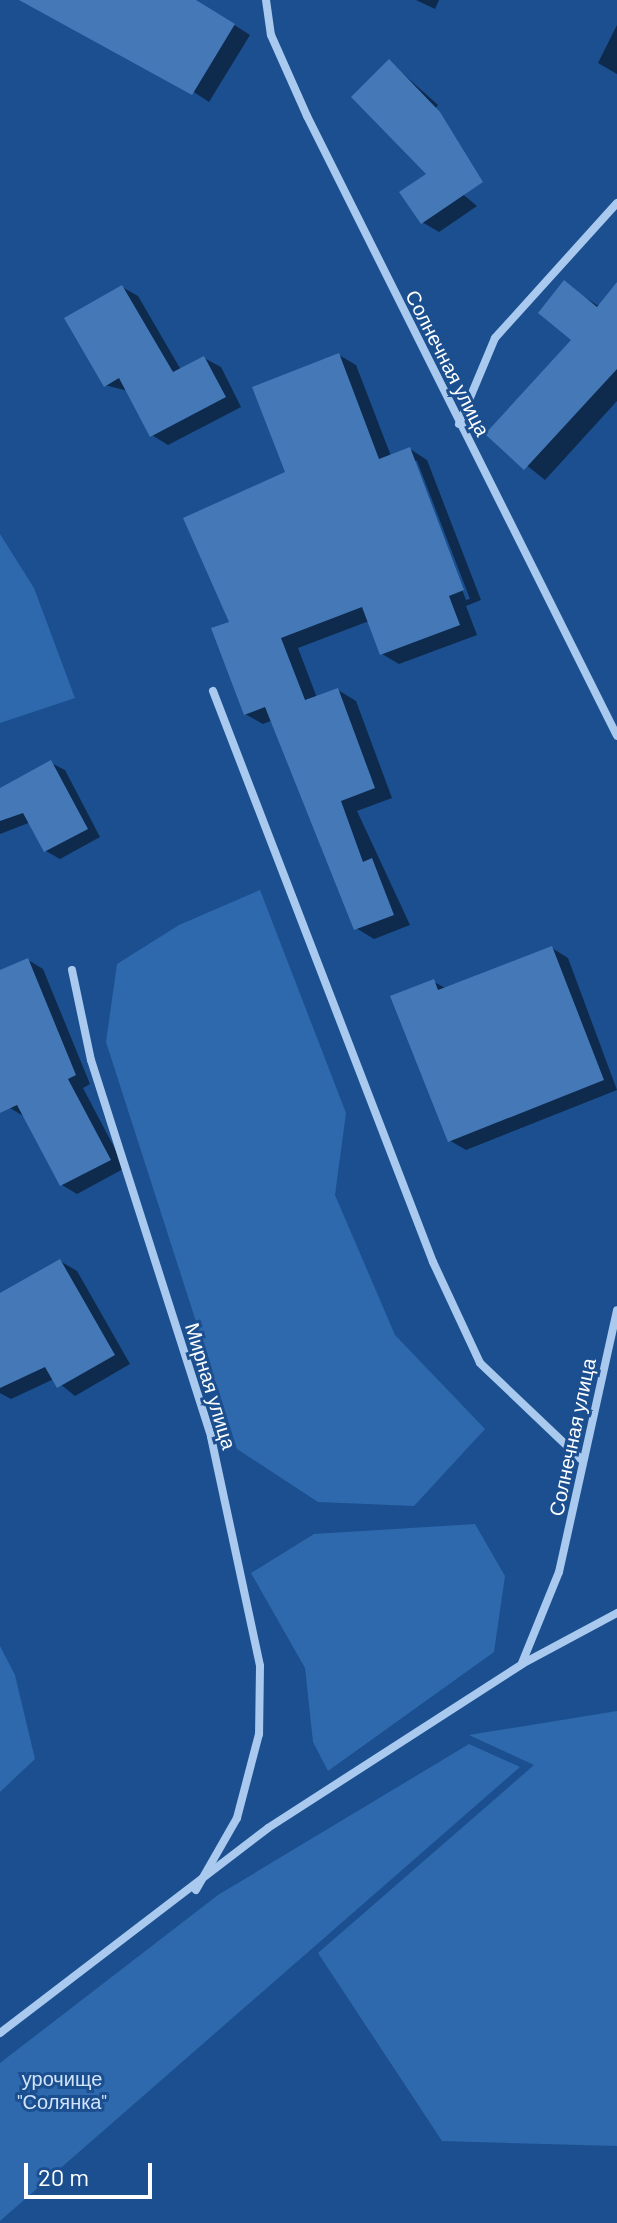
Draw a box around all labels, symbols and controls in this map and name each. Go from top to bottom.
street label: Солнечная улица [401,286,495,440]
street label: Мирная улица [180,1320,242,1452]
street label: Солнечная улица [544,1356,600,1518]
park label: урочище "Солянка" [17,2066,107,2113]
scale bar [28,2147,156,2197]
text: 20 m [38,2162,89,2191]

